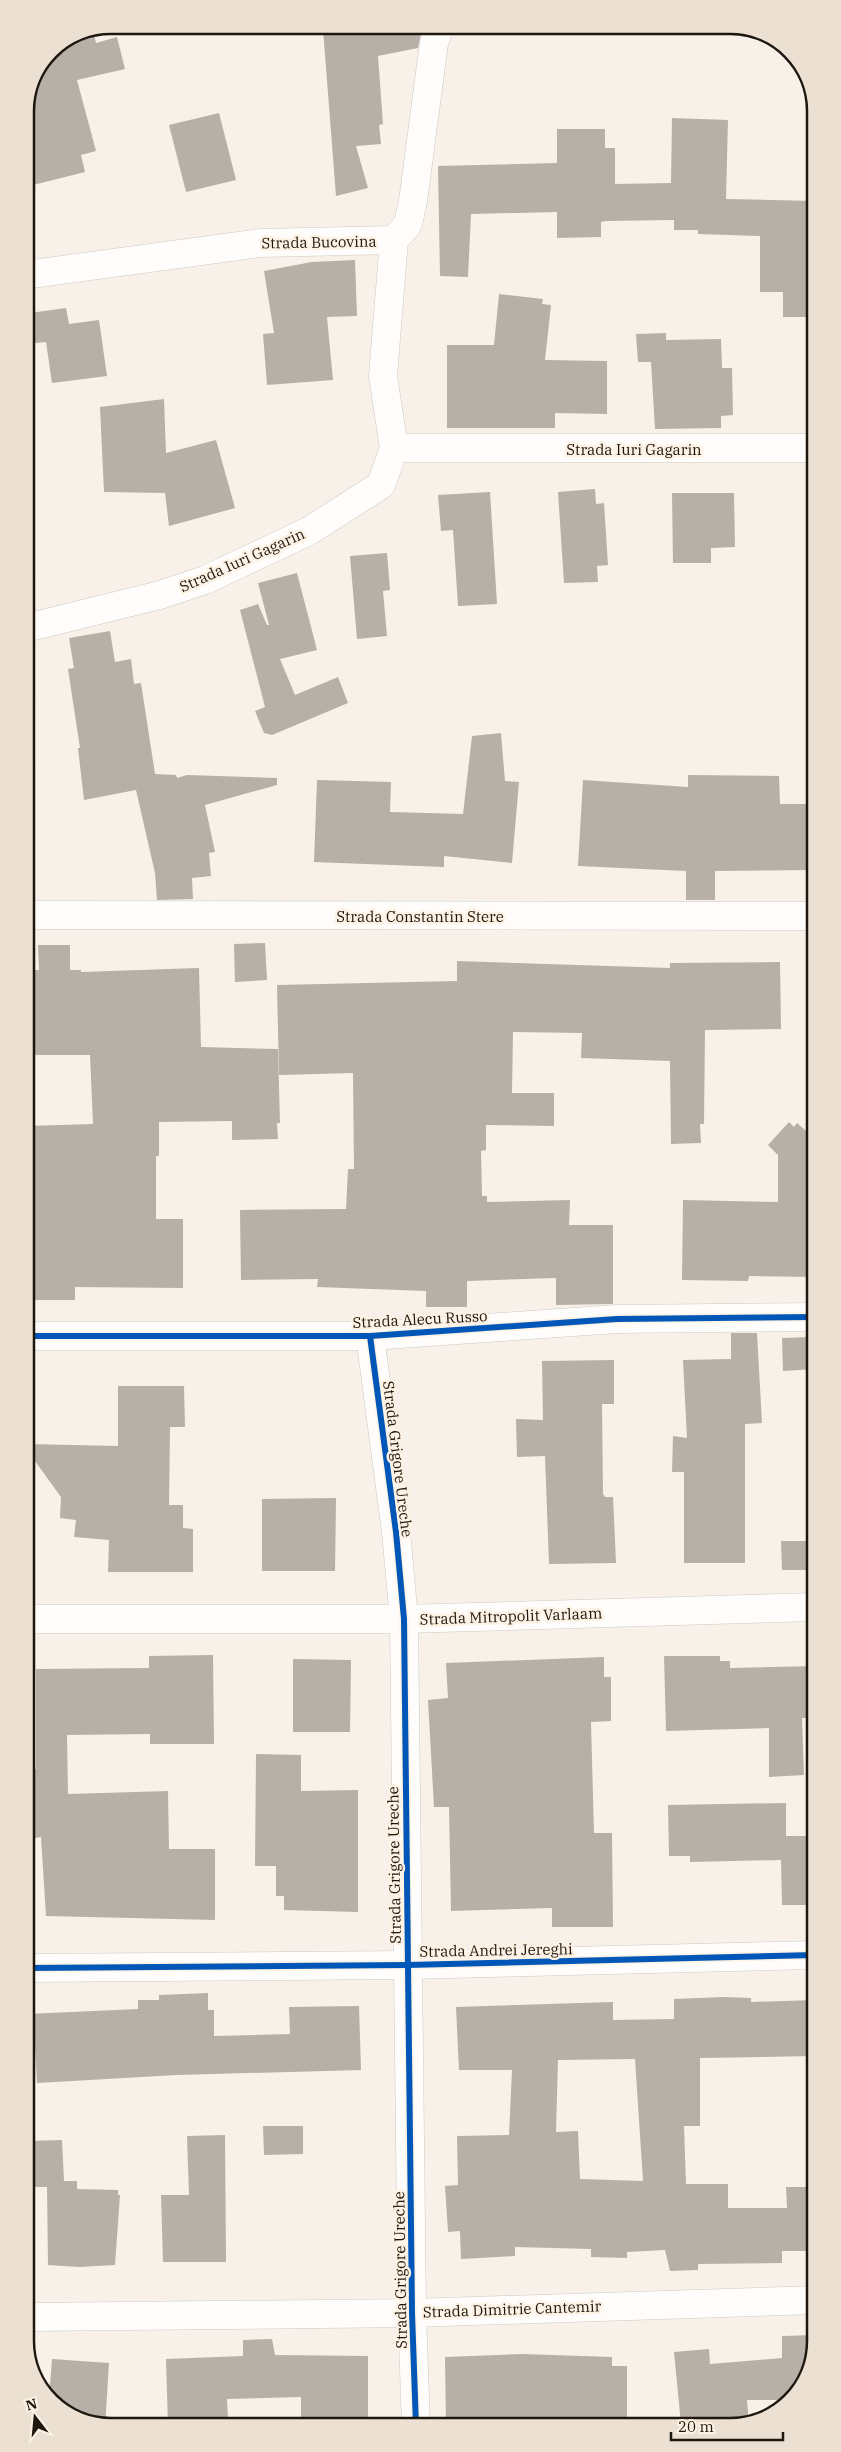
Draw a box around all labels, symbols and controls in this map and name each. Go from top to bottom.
street label: Strada Bucovina [261,231,377,253]
street label: Strada Iuri Gagarin [566,440,702,459]
street label: Strada Iuri Gagarin [176,524,308,596]
street label: Strada Constantin Stere [336,907,504,926]
street label: Strada Alecu Russo [352,1306,488,1332]
street label: Strada Grigore Ureche [379,1380,417,1538]
street label: Strada Mitropolit Varlaam [419,1603,603,1629]
street label: Strada Grigore Ureche [383,1786,405,1944]
street label: Strada Andrei Jereghi [419,1939,573,1961]
street label: Strada Grigore Ureche [389,2191,411,2349]
street label: Strada Dimitrie Cantemir [422,2296,602,2322]
north arrow [10,2392,60,2442]
text: N [24,2394,39,2415]
scale bar [671,2410,784,2442]
text: 20 m [678,2417,714,2436]

